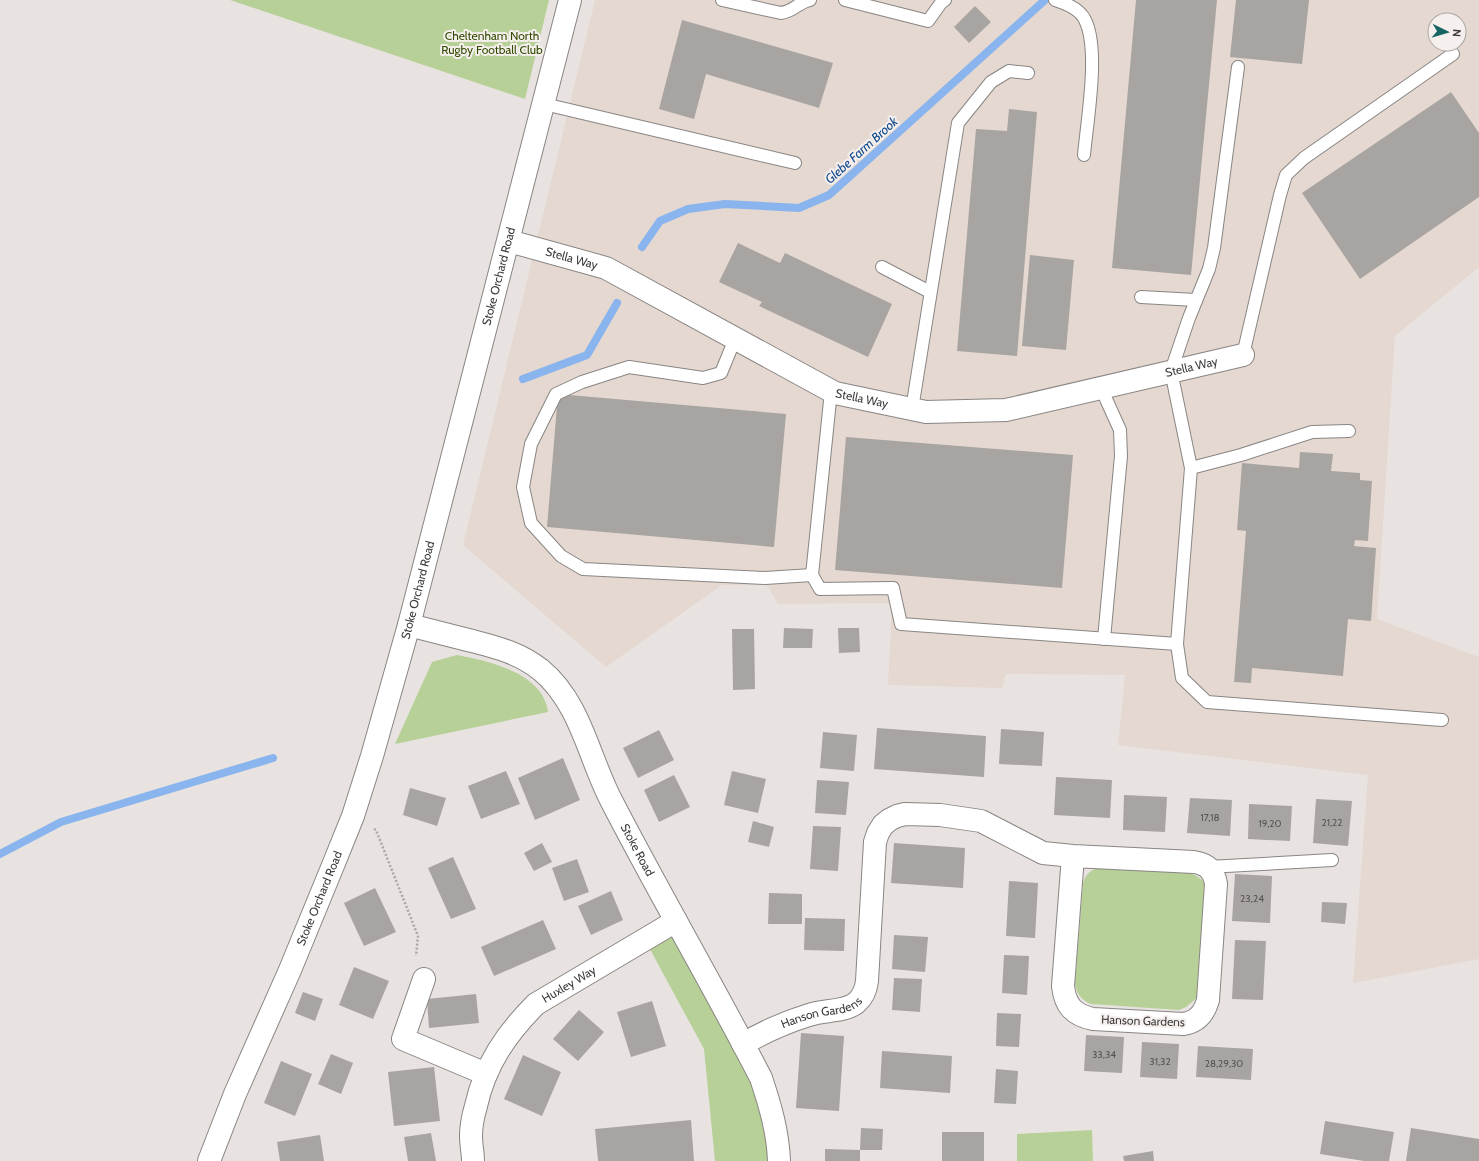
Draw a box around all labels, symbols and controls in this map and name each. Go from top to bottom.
north arrow [1427,12,1467,52]
park label: Cheltenham North Rugby Football Club [441,28,543,57]
text: N [1450,28,1464,37]
water label: Glebe Farm Brook [821,113,901,187]
street label: Stoke Orchard Road [478,225,518,327]
street label: Stella Way [544,244,600,272]
street label: Stella Way [1164,353,1219,380]
street label: Stella Way [834,385,890,411]
street label: Stoke Orchard Road [397,539,437,641]
house number: 17,18 [1200,811,1220,824]
house number: 21,22 [1321,816,1343,829]
house number: 19,20 [1258,817,1282,830]
street label: Stoke Road [618,821,658,879]
street label: Stoke Orchard Road [293,849,345,948]
house number: 23,24 [1240,892,1264,905]
street label: Huxley Way [539,962,599,1006]
street label: Hanson Gardens [779,993,865,1031]
street label: Hanson Gardens [1101,1012,1185,1029]
house number: 33,34 [1092,1048,1116,1061]
house number: 31,32 [1149,1055,1171,1068]
house number: 28,29,30 [1205,1057,1243,1070]

